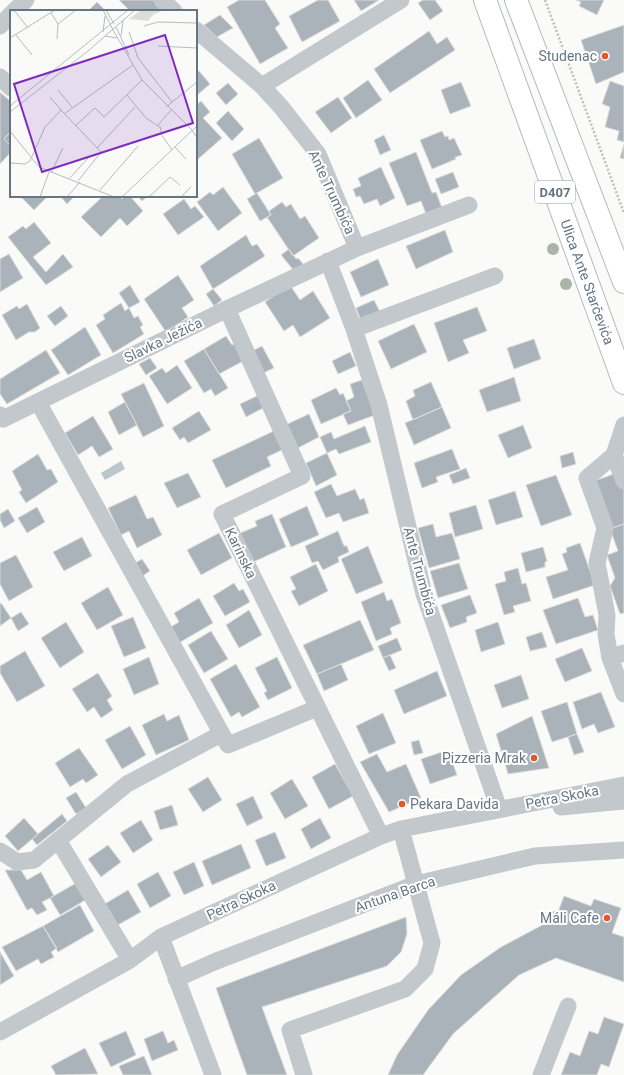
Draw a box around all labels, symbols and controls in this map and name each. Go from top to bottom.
inset map [10,10,197,197]
place label: Studenac [538,48,597,64]
marker: Studenac [600,51,610,61]
street label: Ante Trumbića [306,147,358,237]
road number: D407 [535,181,575,203]
street label: Ulica Ante Starčevića [557,217,617,347]
street label: Slavka Ježića [121,314,205,366]
street label: Karinska [222,525,260,581]
street label: Ante Trumbića [401,525,439,617]
place label: Pizzeria Mrak [442,750,527,766]
marker: Pizzeria Mrak [529,753,539,763]
street label: Petra Skoka [524,782,600,812]
place label: Pekara Davida [410,796,499,812]
marker: Pekara Davida [397,799,407,809]
street label: Antuna Barca [353,873,437,915]
street label: Petra Skoka [204,877,278,923]
place label: Máli Cafe [540,910,599,926]
marker: Máli Cafe [602,913,612,923]

